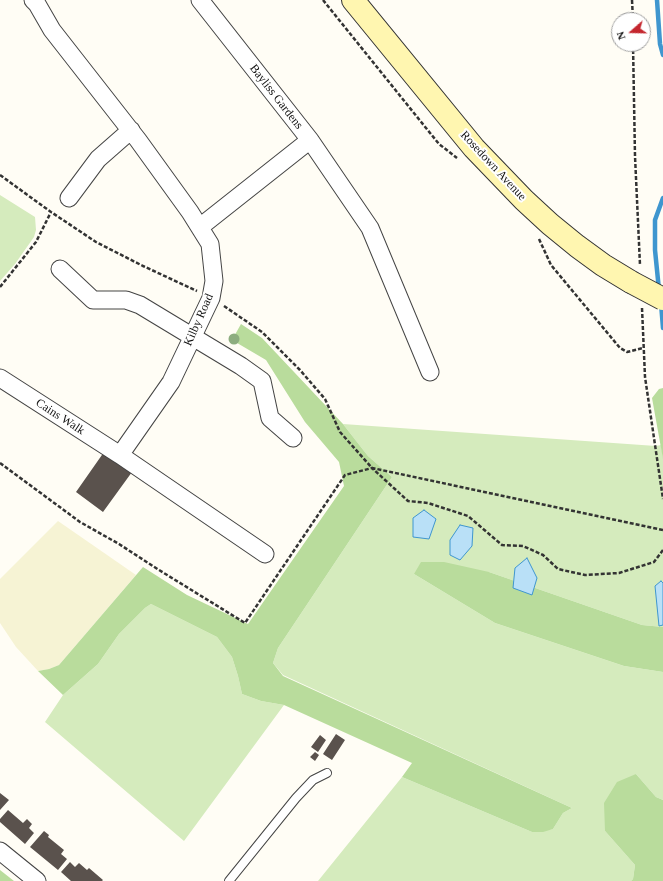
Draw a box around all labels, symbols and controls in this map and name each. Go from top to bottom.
north arrow [611,12,651,52]
text: N [614,30,628,42]
street label: Bayliss Gardens [246,62,306,132]
street label: Rosedown Avenue [457,128,529,204]
street label: Kilby Road [181,292,217,348]
street label: Cains Walk [33,396,87,438]

